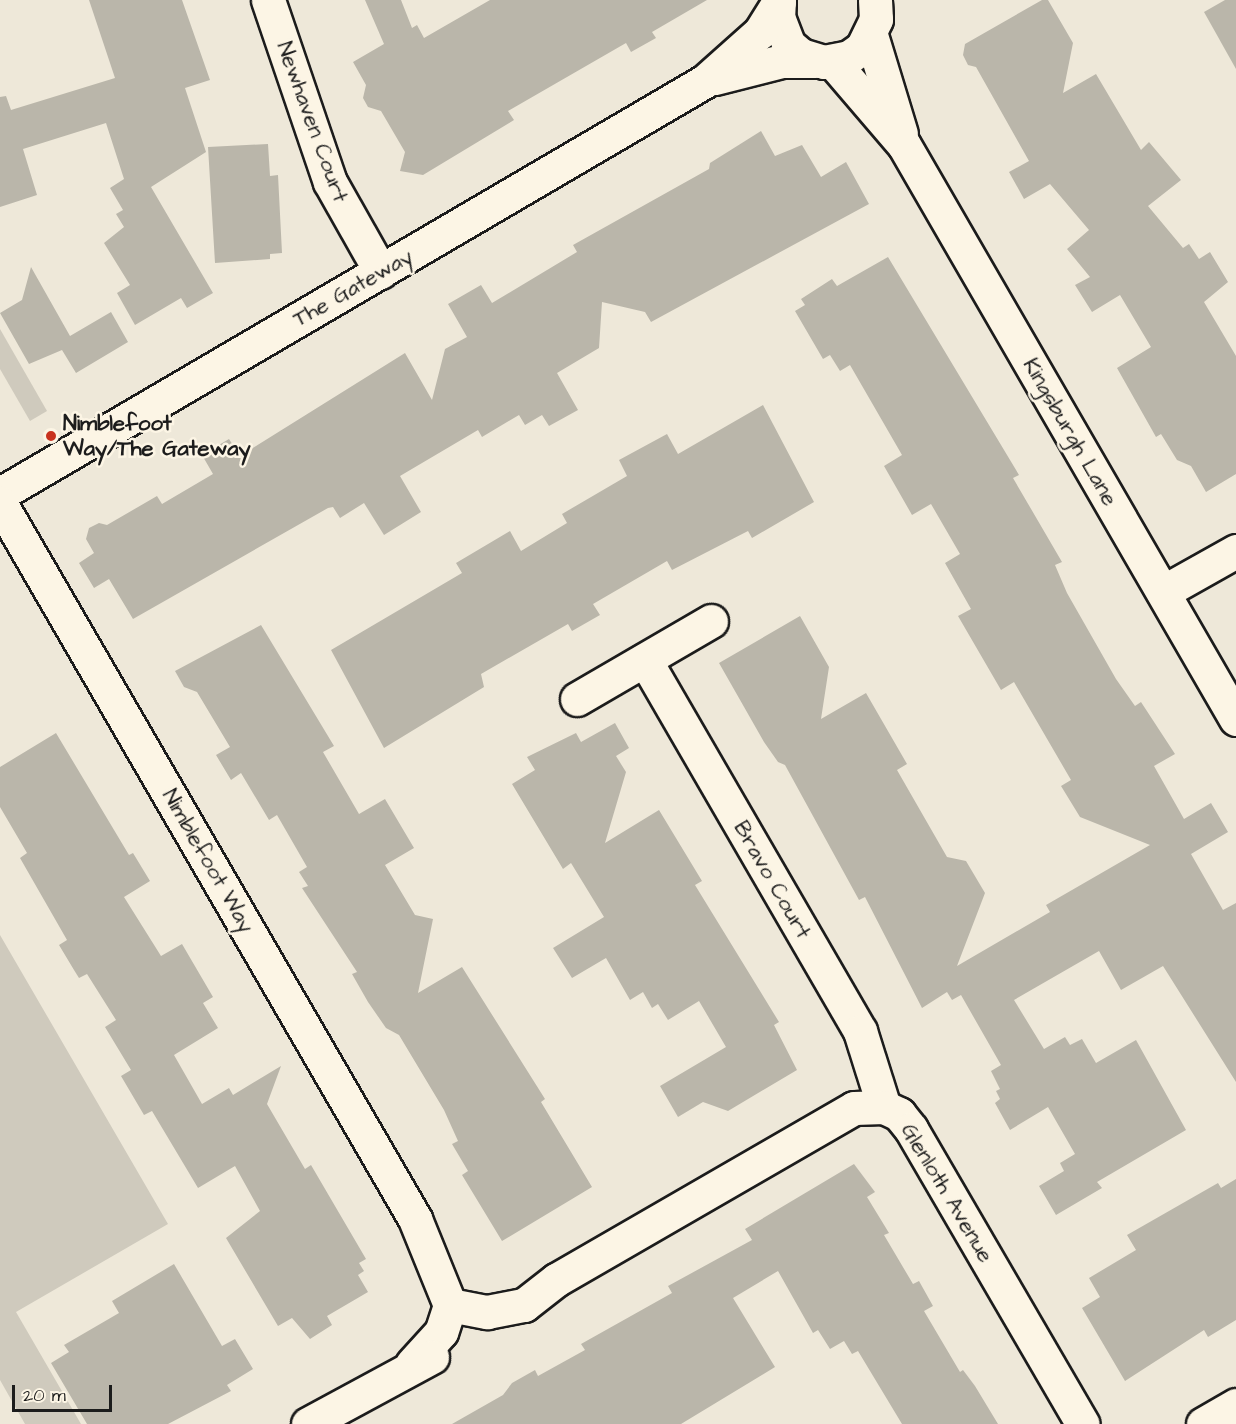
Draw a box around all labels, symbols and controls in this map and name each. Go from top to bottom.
street label: Newhaven Court [271,38,353,206]
street label: The Gateway [289,243,417,333]
street label: Kingsburgh Lane [1017,353,1123,511]
place label: Nimblefoot Way/The Gateway [63,410,251,462]
marker: Nimblefoot Way/The Gateway [44,429,58,443]
street label: Nimblefoot Way [156,784,260,938]
street label: Bravo Court [728,816,816,944]
street label: Glenloth Avenue [895,1119,999,1267]
scale bar [15,1373,116,1411]
text: 20 m [23,1383,66,1408]

